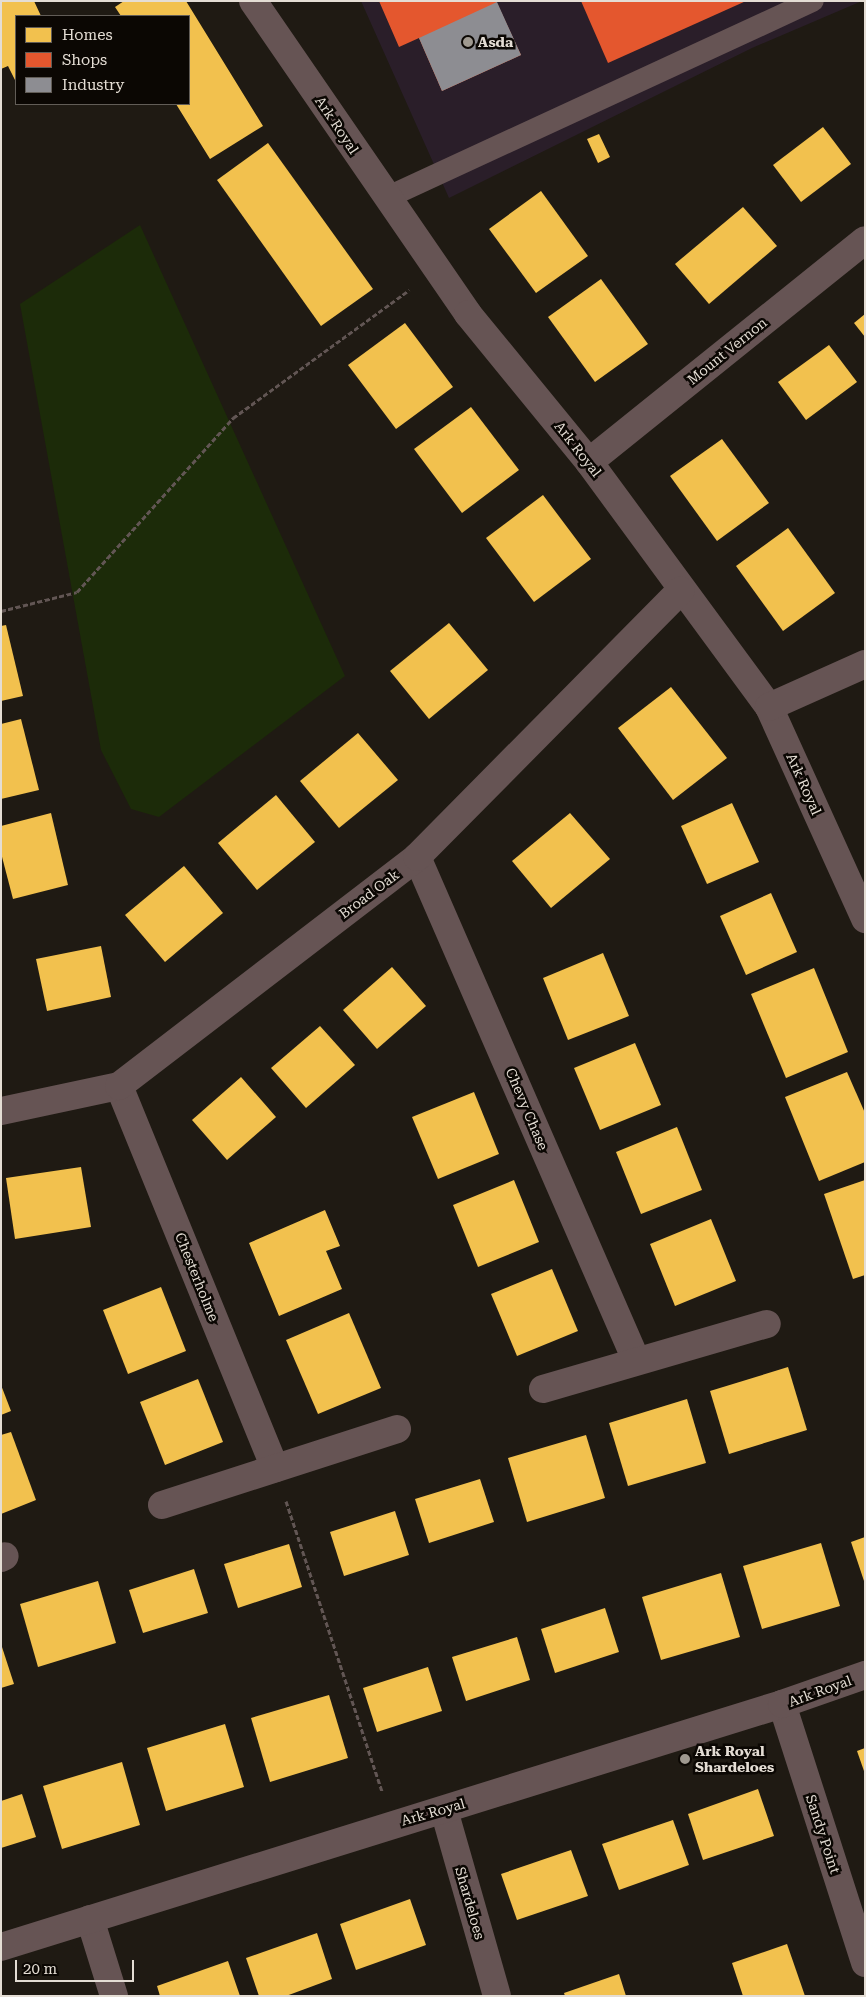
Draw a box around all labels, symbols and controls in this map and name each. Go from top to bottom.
legend [15,15,190,105]
text: Homes [62,26,113,44]
place label: Asda [478,34,513,50]
marker: Asda [462,36,474,48]
text: Shops [62,51,107,69]
text: Industry [62,76,124,94]
street label: Ark Royal [312,93,362,157]
street label: Mount Vernon [684,314,770,388]
street label: Ark Royal [551,418,605,480]
street label: Ark Royal [783,751,825,817]
street label: Broad Oak [336,866,402,922]
street label: Chevy Chase [502,1065,552,1153]
street label: Chesterholme [172,1230,222,1324]
street label: Ark Royal [786,1672,854,1710]
place label: Ark Royal Shardeloes [695,1743,774,1775]
marker: Ark Royal Shardeloes [679,1753,691,1765]
street label: Sandy Point [802,1792,844,1876]
street label: Ark Royal [399,1795,467,1829]
street label: Shardeloes [452,1865,488,1941]
scale bar [18,1950,136,1982]
text: 20 m [23,1960,57,1978]

